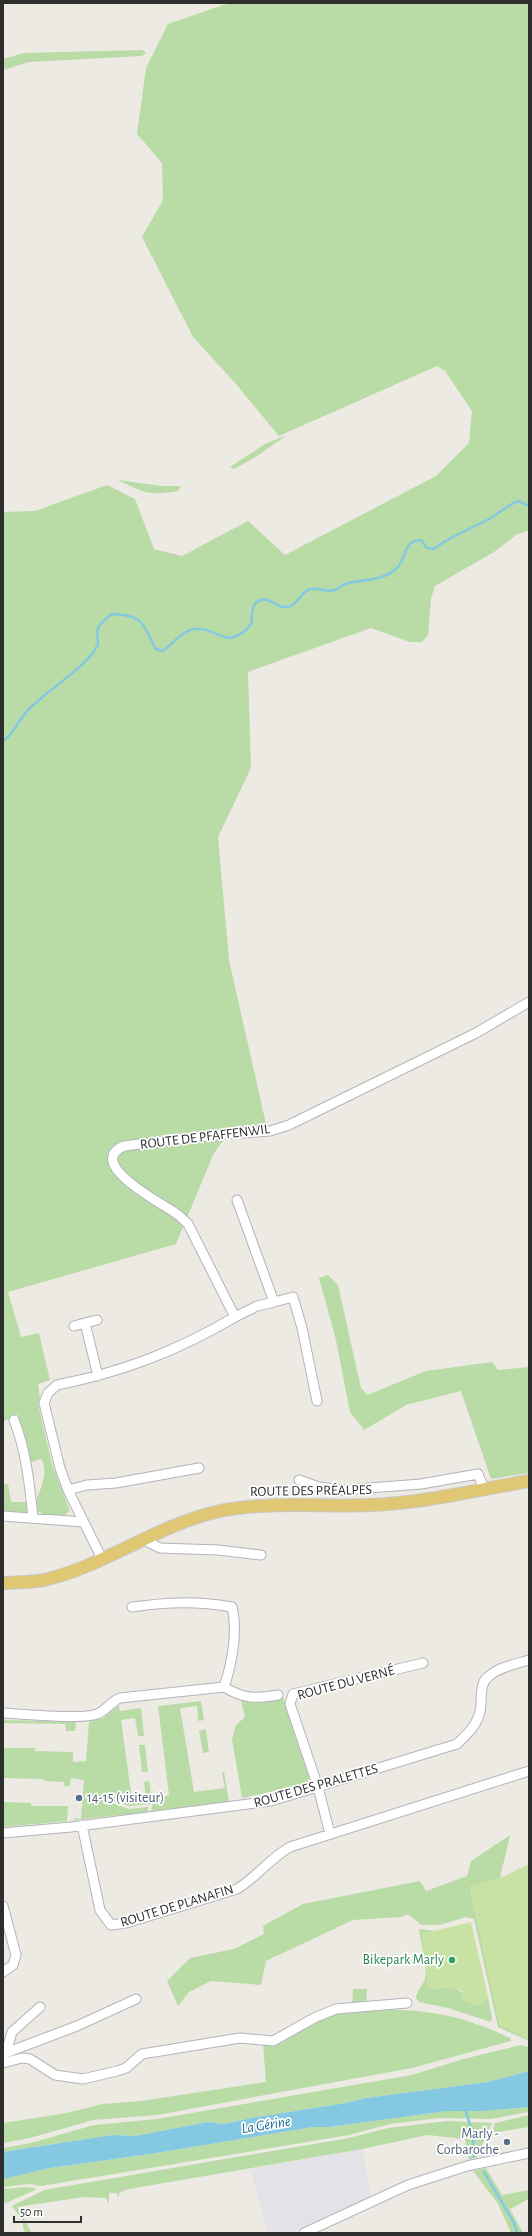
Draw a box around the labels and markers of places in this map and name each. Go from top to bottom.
place label: 14-15 (visiteur) [87,1791,164,1805]
marker: 14-15 (visiteur) [74,1793,84,1803]
place label: Bikepark Marly [363,1953,444,1967]
marker: Bikepark Marly [447,1955,457,1965]
place label: Marly - Corbaroche [437,2127,499,2157]
marker: Marly - Corbaroche [502,2137,512,2147]

